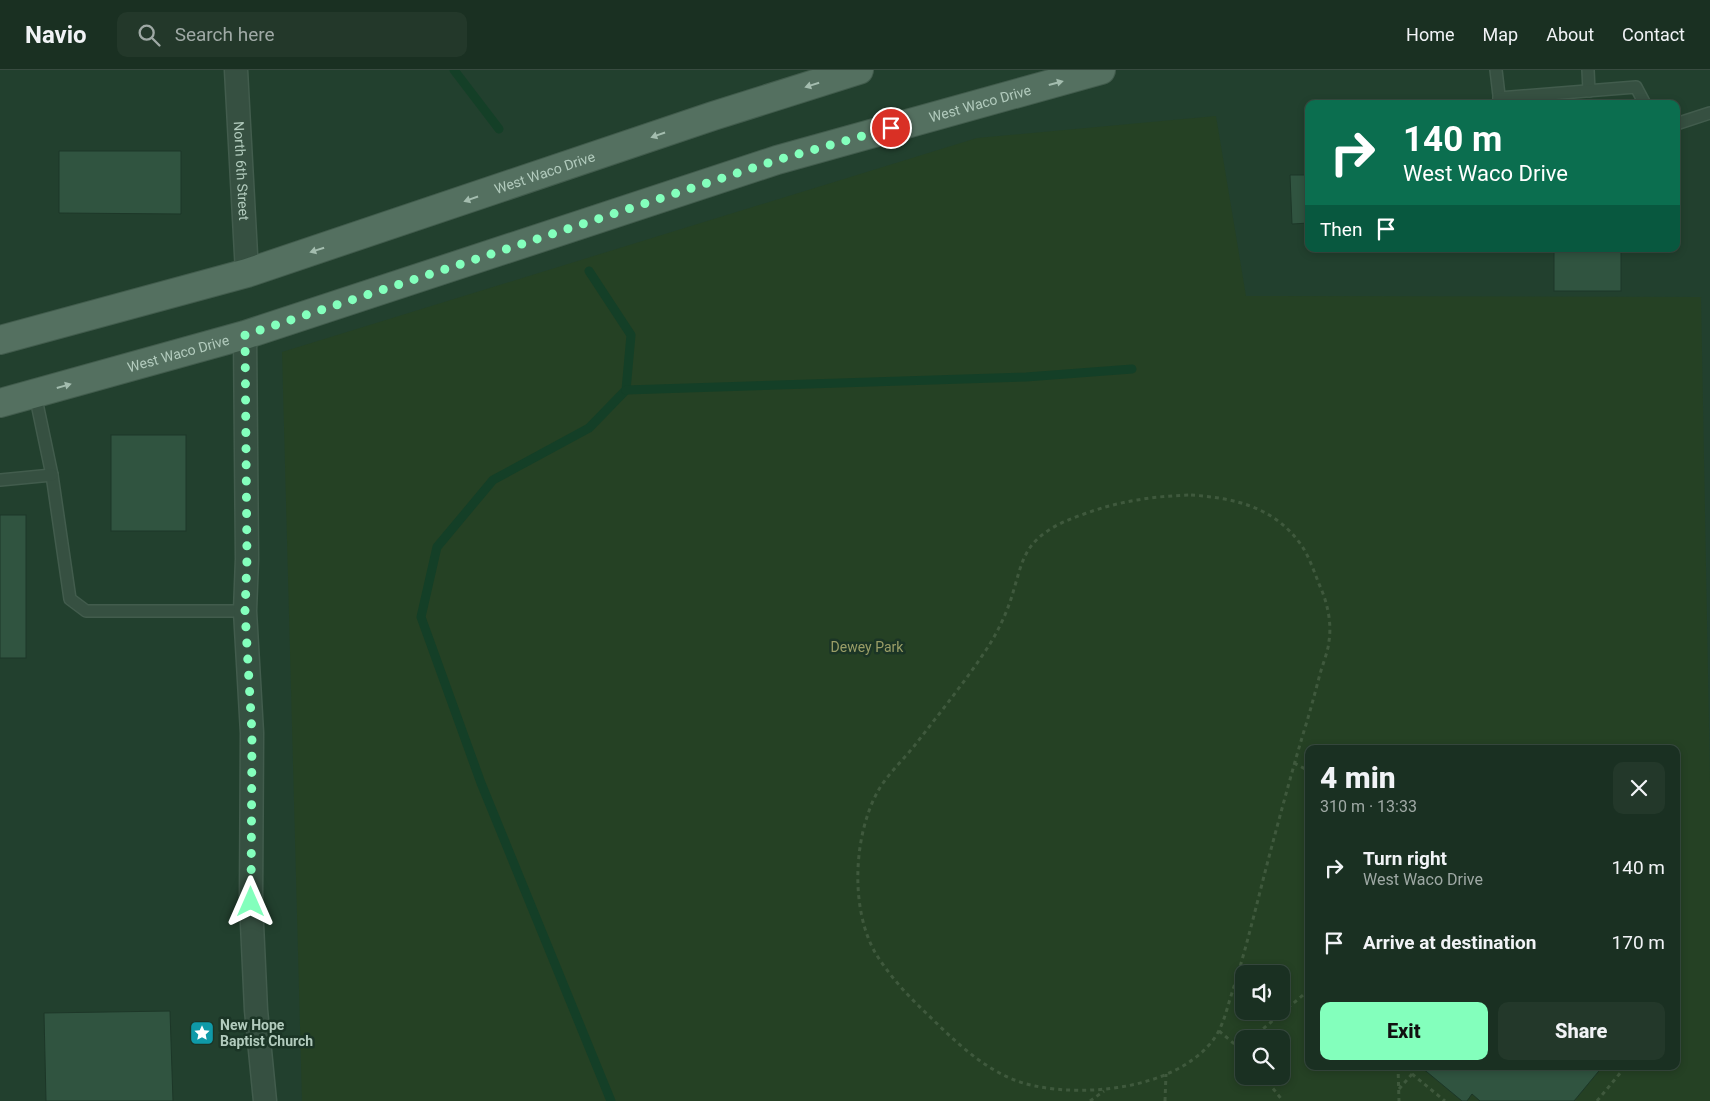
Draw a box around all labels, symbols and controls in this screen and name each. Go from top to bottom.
search box [117,12,467,57]
text: Navio [25,21,87,49]
icon: search [135,21,163,49]
text: Search here [175,23,275,46]
text: Home [1406,24,1455,45]
text: Map [1483,24,1518,45]
text: About [1546,24,1594,45]
text: Contact [1622,24,1685,45]
one-way arrow [1048,78,1063,86]
one-way arrow [805,81,820,89]
street label: West Waco Drive [927,82,1033,125]
pin [870,107,912,149]
icon: arrive [877,114,905,142]
text: 140 m [1403,119,1502,160]
icon: right [1320,120,1385,185]
street label: North 6th Street [231,121,252,221]
one-way arrow [650,131,665,139]
street label: West Waco Drive [492,148,597,197]
text: West Waco Drive [1403,161,1568,186]
one-way arrow [463,195,478,203]
icon: arrive [1372,215,1400,243]
text: Then [1320,218,1362,241]
one-way arrow [309,246,324,254]
street label: West Waco Drive [125,332,231,375]
one-way arrow [57,382,72,390]
park label: Dewey Park [831,639,904,655]
text: 4 min [1320,760,1396,795]
button: close [1613,762,1665,814]
text: 310 m · 13:33 [1320,797,1417,816]
text: Turn right [1363,847,1447,870]
icon: right [1320,854,1348,882]
text: 140 m [1612,856,1665,879]
text: West Waco Drive [1363,870,1483,889]
position arrow [224,875,276,927]
icon: arrive [1320,929,1348,957]
text: Arrive at destination [1363,931,1536,954]
text: 170 m [1612,931,1665,954]
map controls [1235,965,1290,1085]
button: sound [1235,965,1290,1020]
button: Exit [1320,1002,1488,1060]
button: Share [1498,1002,1665,1060]
place label: New Hope Baptist Church [220,1017,313,1049]
place icon: New Hope Baptist Church [189,1020,215,1046]
button: search [1235,1030,1290,1085]

